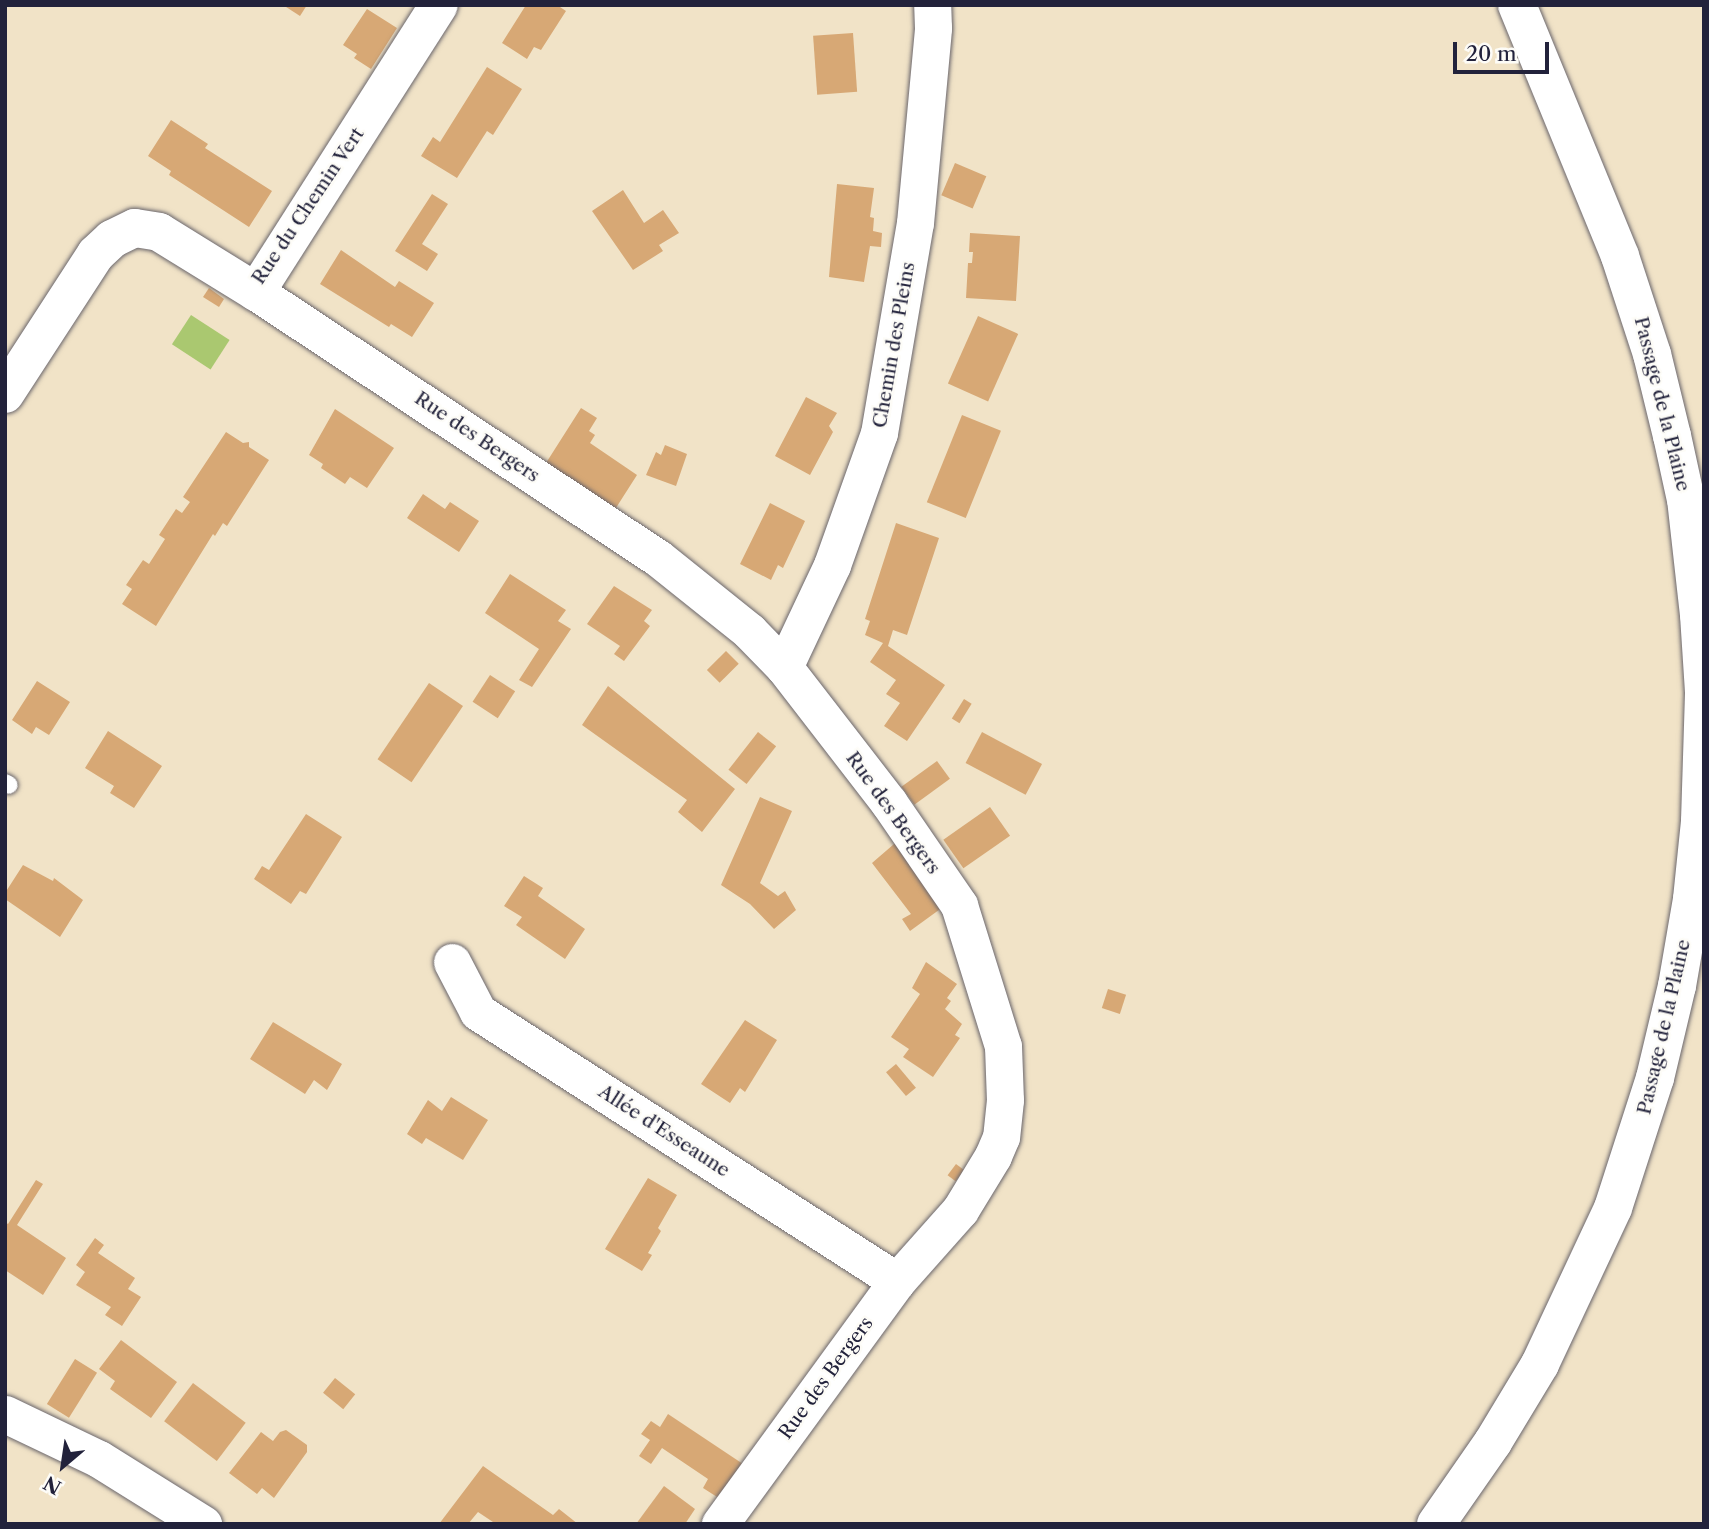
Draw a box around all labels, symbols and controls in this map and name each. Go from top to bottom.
scale bar [1457,28,1553,72]
text: 20 m [1466,41,1517,66]
street label: Rue du Chemin Vert [247,123,369,289]
street label: Chemin des Pleins [868,260,920,430]
street label: Passage de la Plaine [1629,314,1695,494]
street label: Rue des Bergers [410,387,544,487]
street label: Rue des Bergers [841,747,945,879]
street label: Passage de la Plaine [1633,937,1695,1117]
street label: Allée d'Esseaune [594,1080,734,1182]
street label: Rue des Bergers [774,1312,878,1444]
north arrow [28,1431,98,1501]
text: N [40,1471,65,1499]

